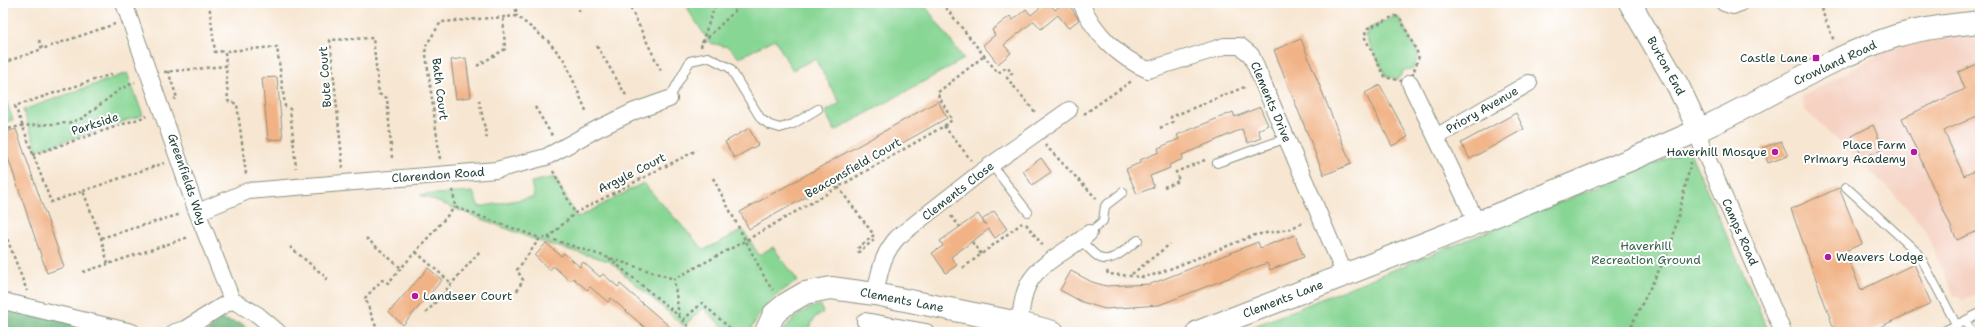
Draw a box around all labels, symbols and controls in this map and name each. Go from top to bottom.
street label: Burton End [1643,34,1689,99]
street label: Crowland Road [1791,37,1879,89]
street label: Bute Court [315,46,335,108]
place label: Castle Lane [1740,50,1808,66]
marker: Castle Lane [1811,53,1821,63]
street label: Bath Court [428,57,452,121]
street label: Clements Drive [1247,59,1295,145]
street label: Priory Avenue [1443,83,1521,137]
street label: Parkside [69,109,121,139]
street label: Greenfields Way [164,131,210,227]
street label: Beaconsfield Court [802,134,904,202]
place label: Place Farm Primary Academy [1804,137,1906,167]
place label: Haverhill Mosque [1666,144,1767,160]
marker: Haverhill Mosque [1770,147,1780,157]
marker: Place Farm Primary Academy [1909,147,1919,157]
street label: Argyle Court [595,149,669,197]
street label: Clements Close [919,158,998,224]
street label: Clarendon Road [391,164,486,186]
street label: Camps Road [1718,196,1762,268]
park label: Haverhill Recreation Ground [1591,238,1701,268]
place label: Weavers Lodge [1836,249,1924,265]
marker: Weavers Lodge [1823,252,1833,262]
street label: Clements Lane [1240,276,1326,322]
street label: Clements Lane [859,284,945,316]
place label: Landseer Court [423,288,512,304]
marker: Landseer Court [410,291,420,301]

